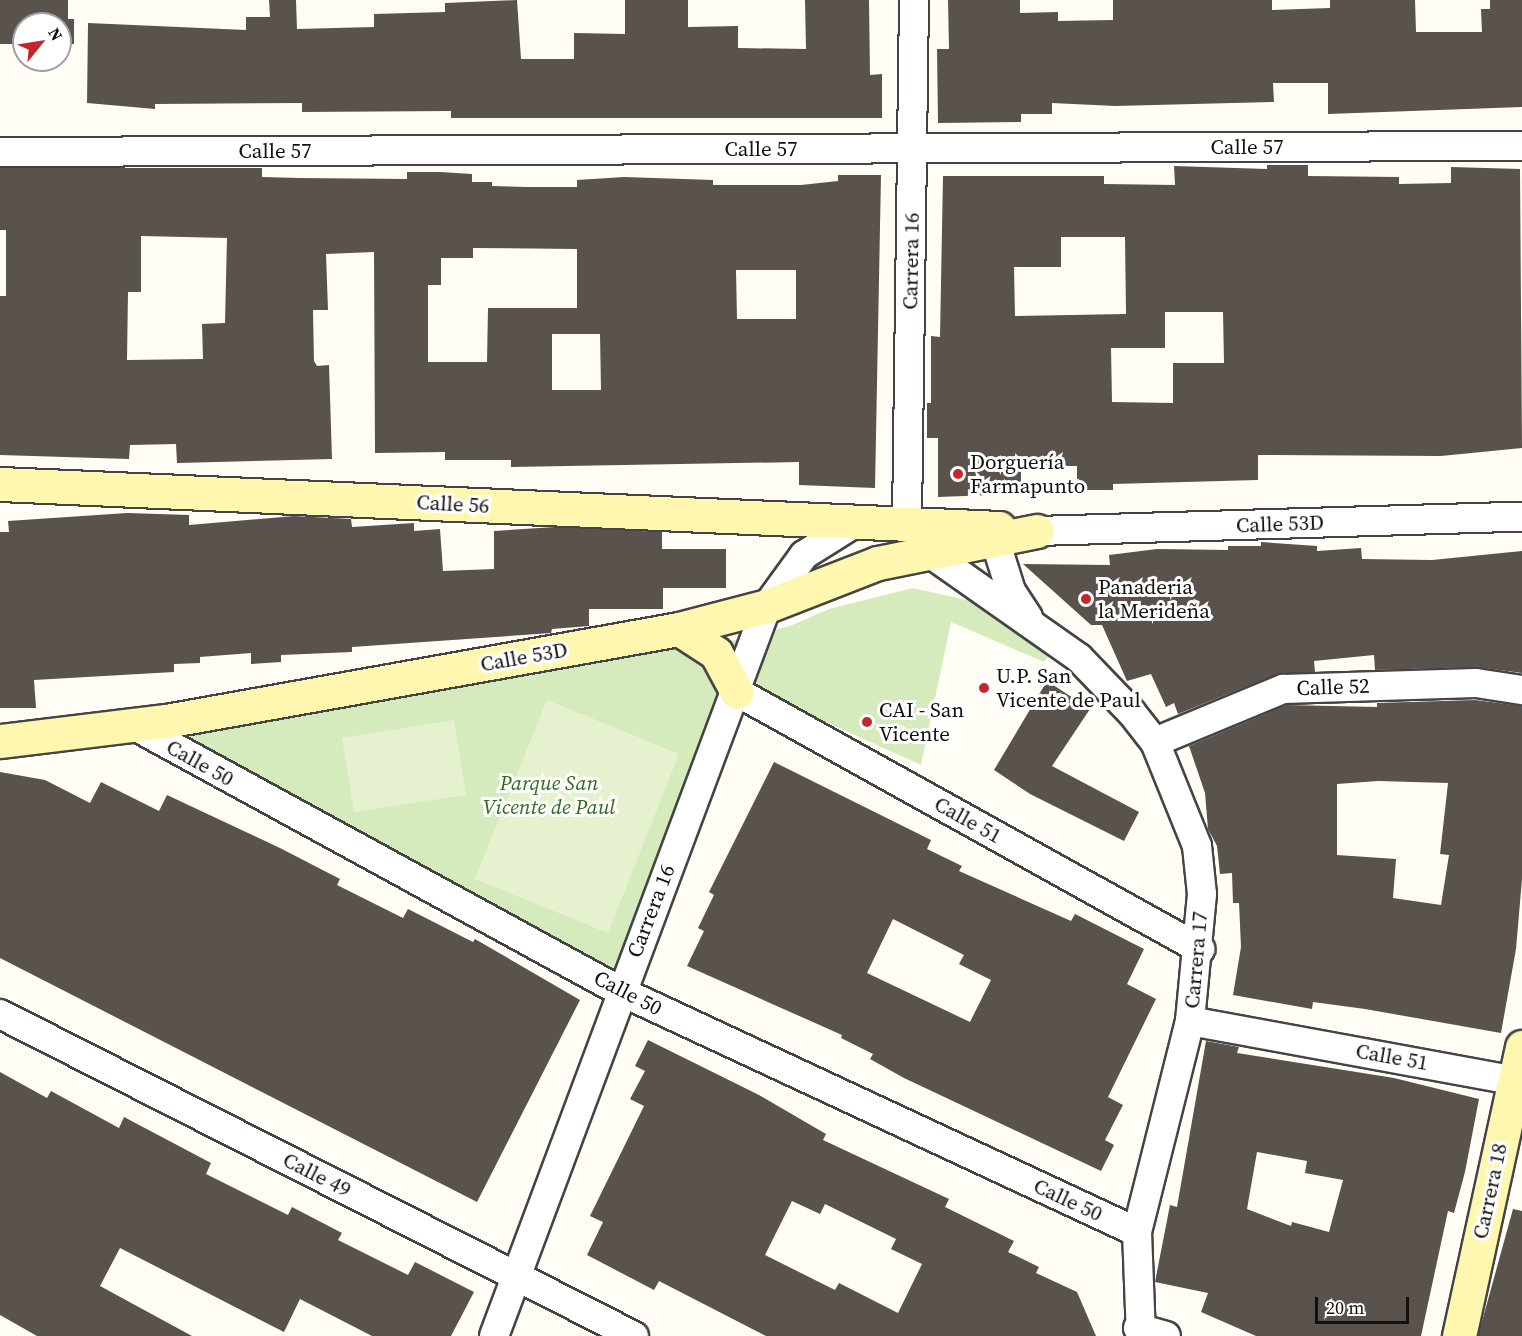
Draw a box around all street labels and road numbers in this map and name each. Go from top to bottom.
street label: Calle 57 [1210,134,1284,160]
street label: Calle 57 [724,136,798,162]
street label: Calle 57 [238,138,312,164]
street label: Carrera 16 [898,212,924,310]
street label: Calle 56 [416,490,490,518]
street label: Calle 53D [1236,510,1324,538]
street label: Calle 53D [478,637,570,677]
street label: Calle 52 [1296,673,1370,701]
street label: Calle 50 [162,734,238,792]
street label: Calle 51 [930,791,1006,849]
street label: Carrera 16 [622,861,680,961]
street label: Carrera 17 [1179,910,1213,1010]
street label: Calle 50 [590,965,666,1021]
street label: Calle 51 [1354,1038,1430,1076]
street label: Carrera 18 [1468,1141,1512,1241]
street label: Calle 49 [279,1147,355,1203]
street label: Calle 50 [1030,1173,1106,1227]

